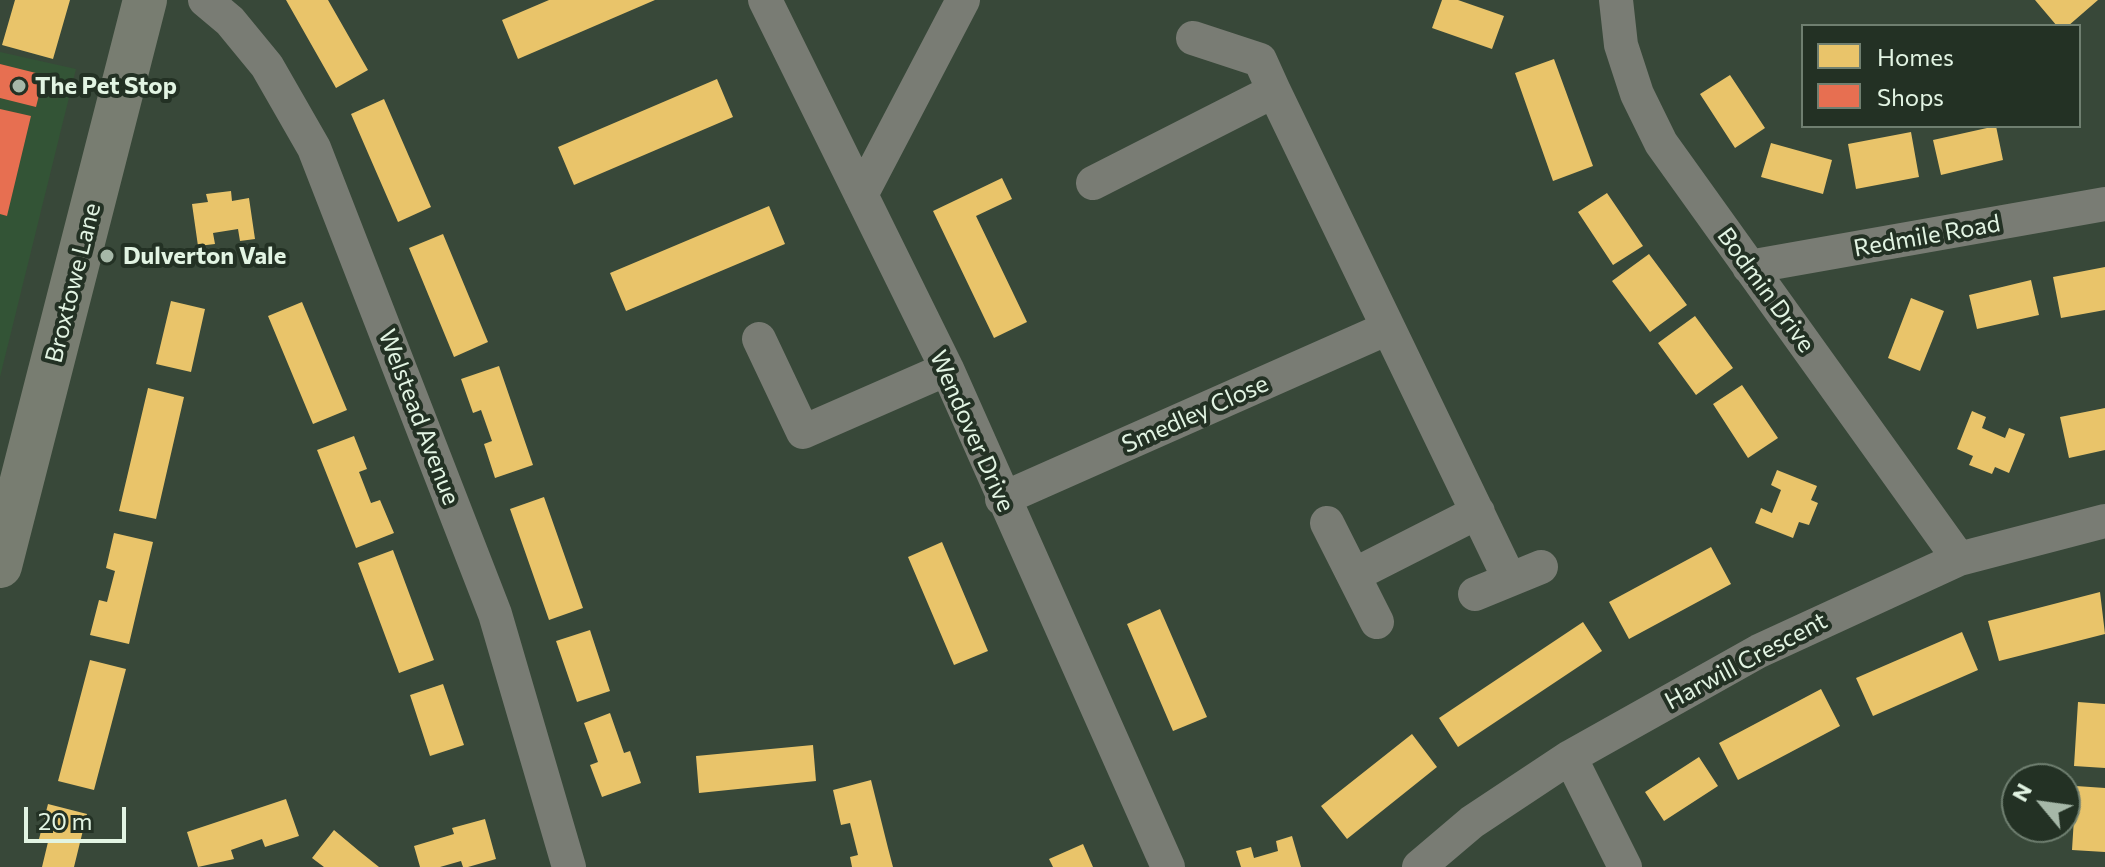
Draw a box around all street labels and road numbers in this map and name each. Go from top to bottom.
street label: Broxtowe Lane [39,200,107,366]
street label: Redmile Road [1851,209,2003,263]
street label: Bodmin Drive [1711,222,1821,358]
street label: Welstead Avenue [372,325,466,509]
street label: Wendover Drive [924,346,1020,516]
street label: Smedley Close [1117,369,1273,459]
street label: Harwill Crescent [1660,606,1832,716]

